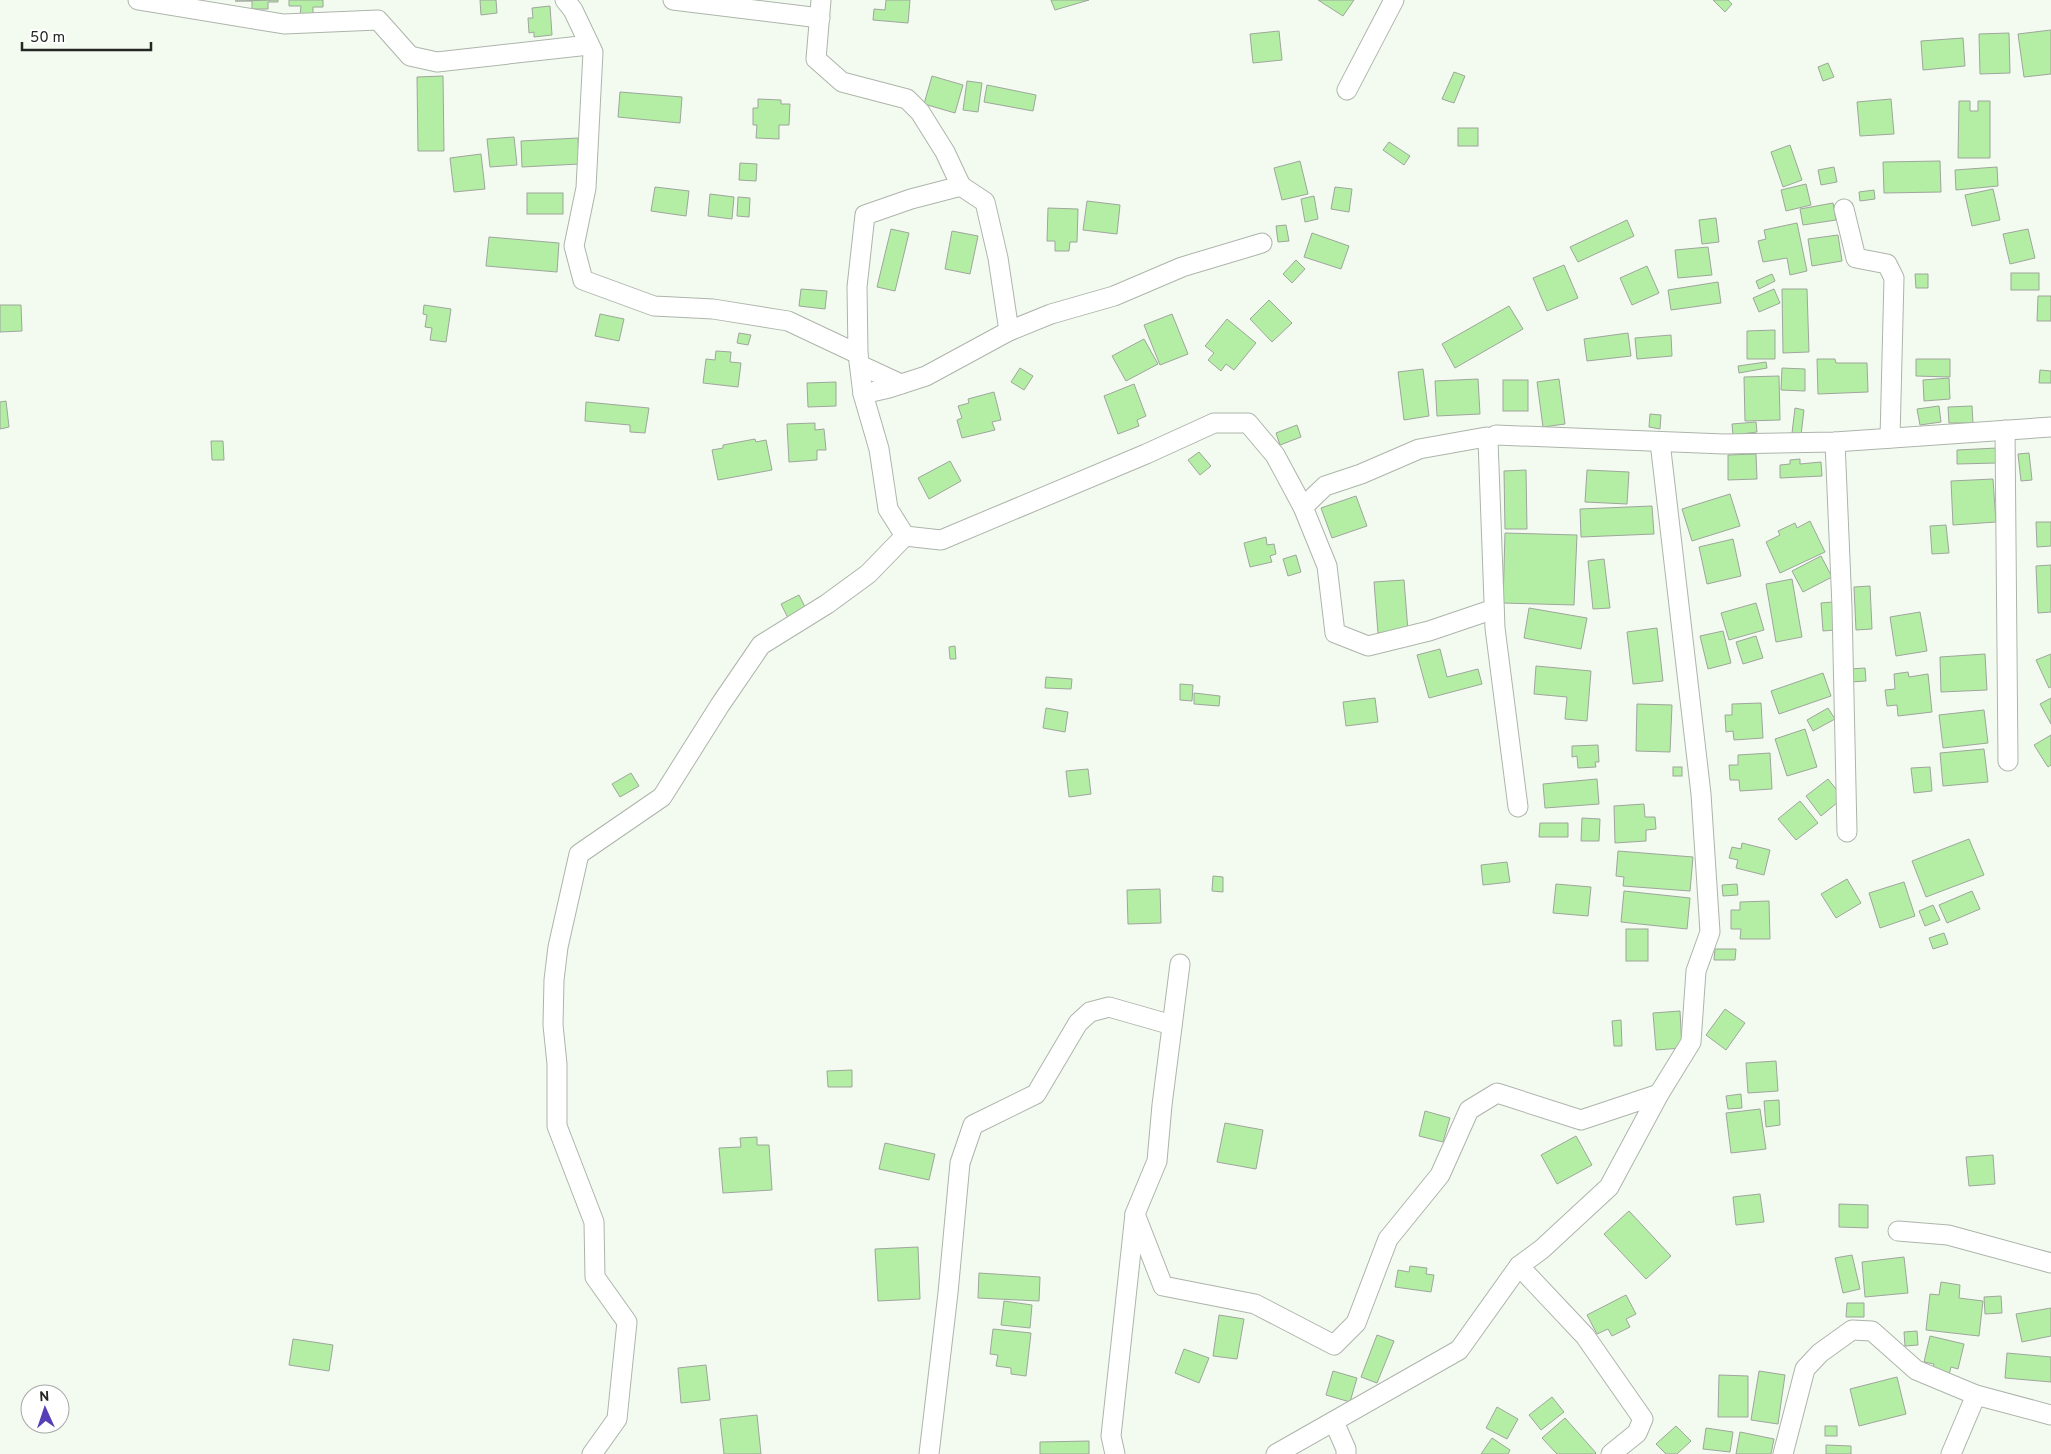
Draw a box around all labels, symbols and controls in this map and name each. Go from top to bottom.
scale bar [22,20,151,52]
text: 50 m [30,29,65,48]
north arrow [20,1384,70,1434]
text: N [39,1389,50,1406]

